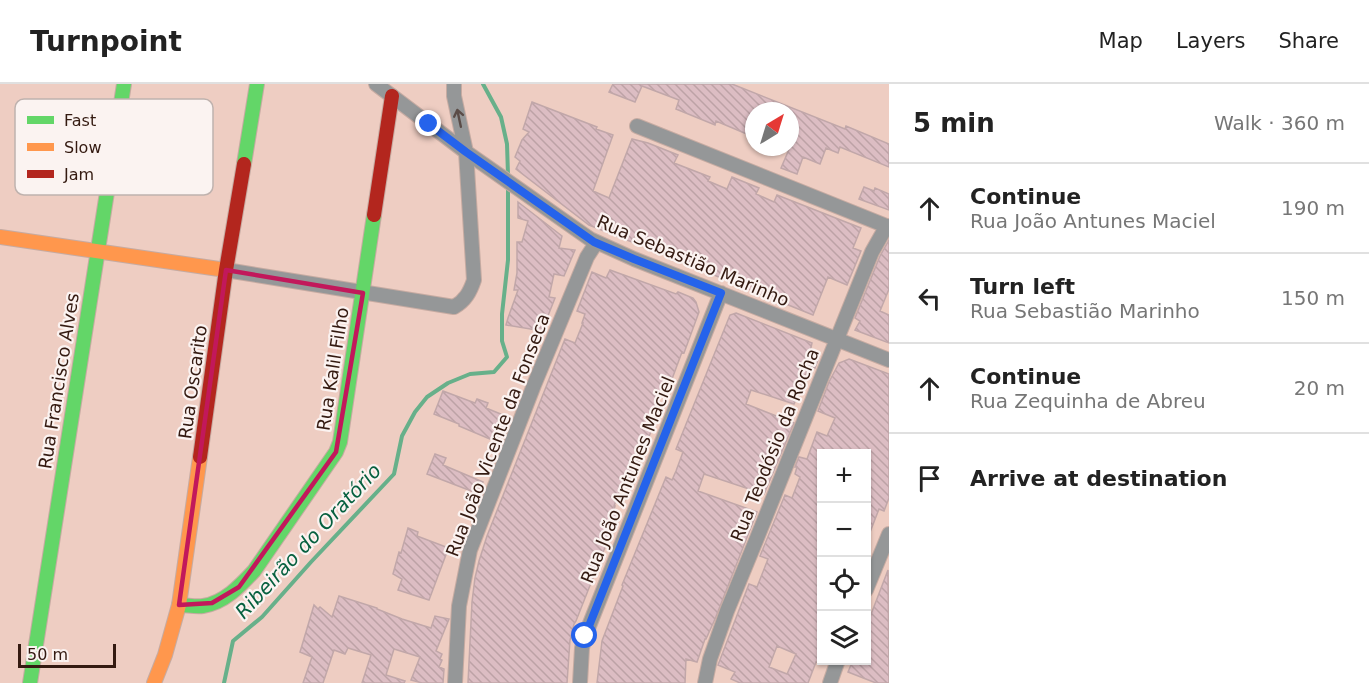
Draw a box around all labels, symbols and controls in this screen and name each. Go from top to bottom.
text: Turnpoint [30,25,182,58]
text: Map [1099,29,1143,53]
text: Layers [1176,29,1245,53]
text: Share [1278,29,1339,53]
legend [15,99,213,195]
north arrow [745,102,799,156]
text: 5 min [913,108,995,138]
one-way arrow [453,109,464,129]
route end [415,110,441,136]
text: Fast [64,111,96,130]
text: Walk · 360 m [1214,111,1345,135]
text: Slow [64,138,101,157]
text: Jam [63,165,94,184]
text: Continue [970,184,1081,209]
icon: ahead [913,192,946,225]
text: 190 m [1281,196,1345,220]
text: Rua João Antunes Maciel [970,209,1216,233]
street label: Rua Sebastião Marinho [594,210,792,311]
text: Turn left [970,274,1075,299]
icon: left [913,282,946,315]
text: 150 m [1281,286,1345,310]
street label: Rua Francisco Alves [34,291,83,471]
text: Rua Sebastião Marinho [970,299,1200,323]
street label: Rua Kalil Filho [312,306,353,432]
street label: Rua João Vicente da Fonseca [441,310,554,559]
street label: Rua Oscarito [174,324,211,440]
street label: Rua Teodósio da Rocha [726,345,823,545]
text: Continue [970,364,1081,389]
icon: ahead [913,372,946,405]
street label: Rua João Antunes Maciel [576,373,679,586]
text: 20 m [1294,376,1345,400]
text: Rua Zequinha de Abreu [970,389,1206,413]
map controls [817,449,871,665]
button: + [817,449,871,503]
water label: Ribeirão do Oratório [230,459,386,623]
icon: arrive [913,462,946,495]
text: Arrive at destination [970,466,1227,491]
button: − [817,503,871,557]
button: locate [817,557,871,611]
button: layers [817,611,871,665]
route start [571,622,597,648]
scale bar [18,641,116,668]
text: 50 m [27,645,68,664]

